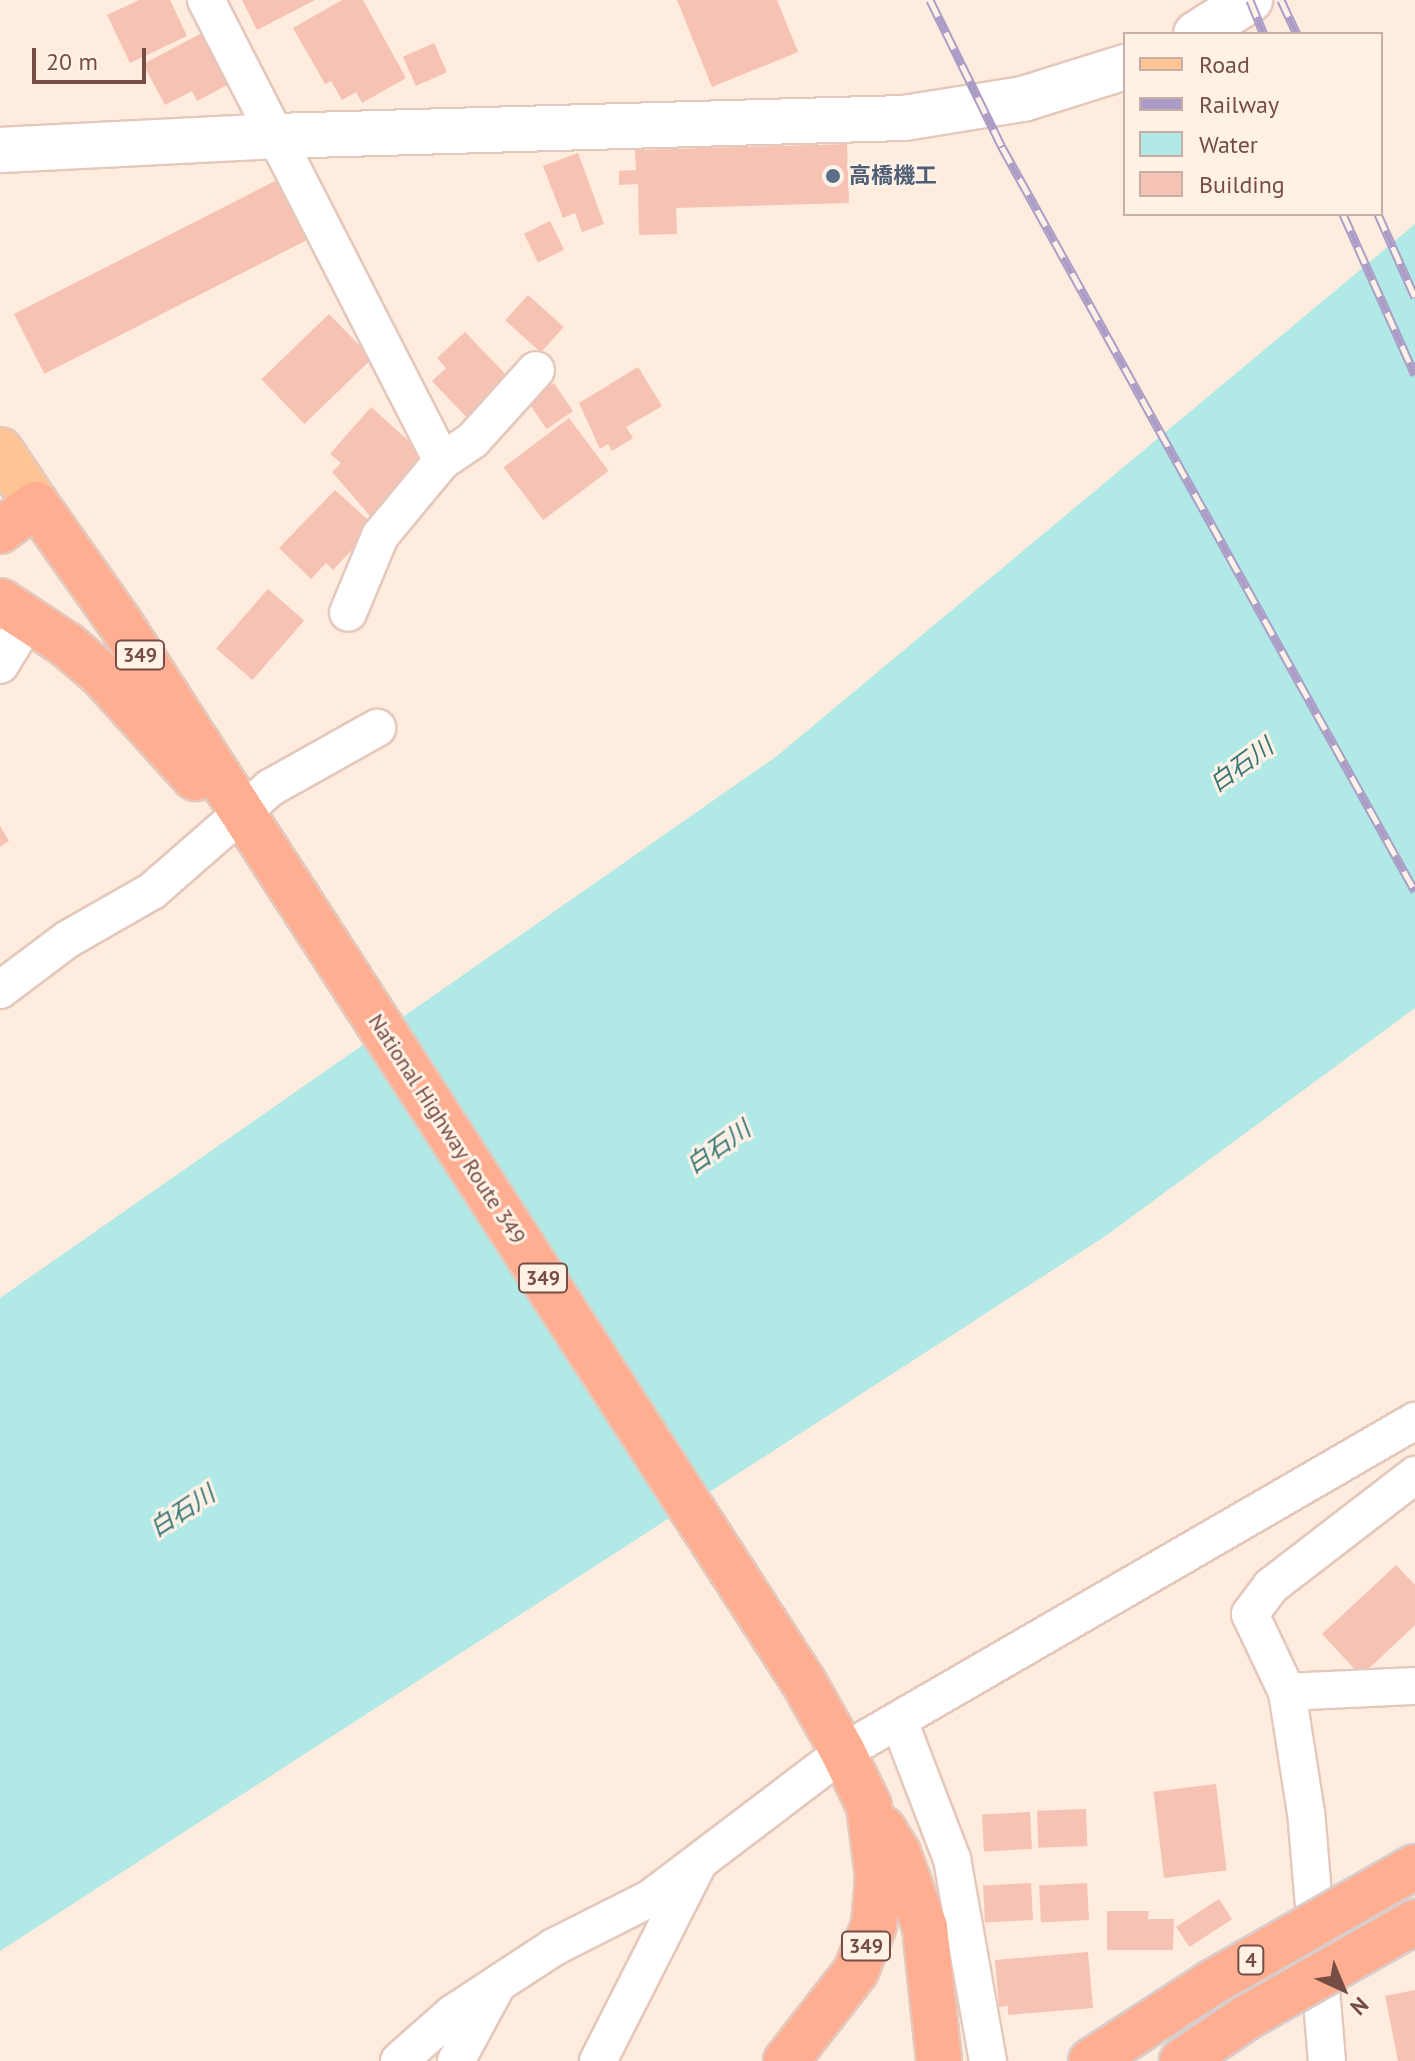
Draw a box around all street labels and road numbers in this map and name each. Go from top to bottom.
road number: 349 [114,639,166,671]
street label: National Highway Route 349 [362,1009,532,1249]
road number: 349 [517,1262,569,1294]
road number: 349 [840,1930,892,1962]
road number: 4 [1237,1944,1265,1976]

